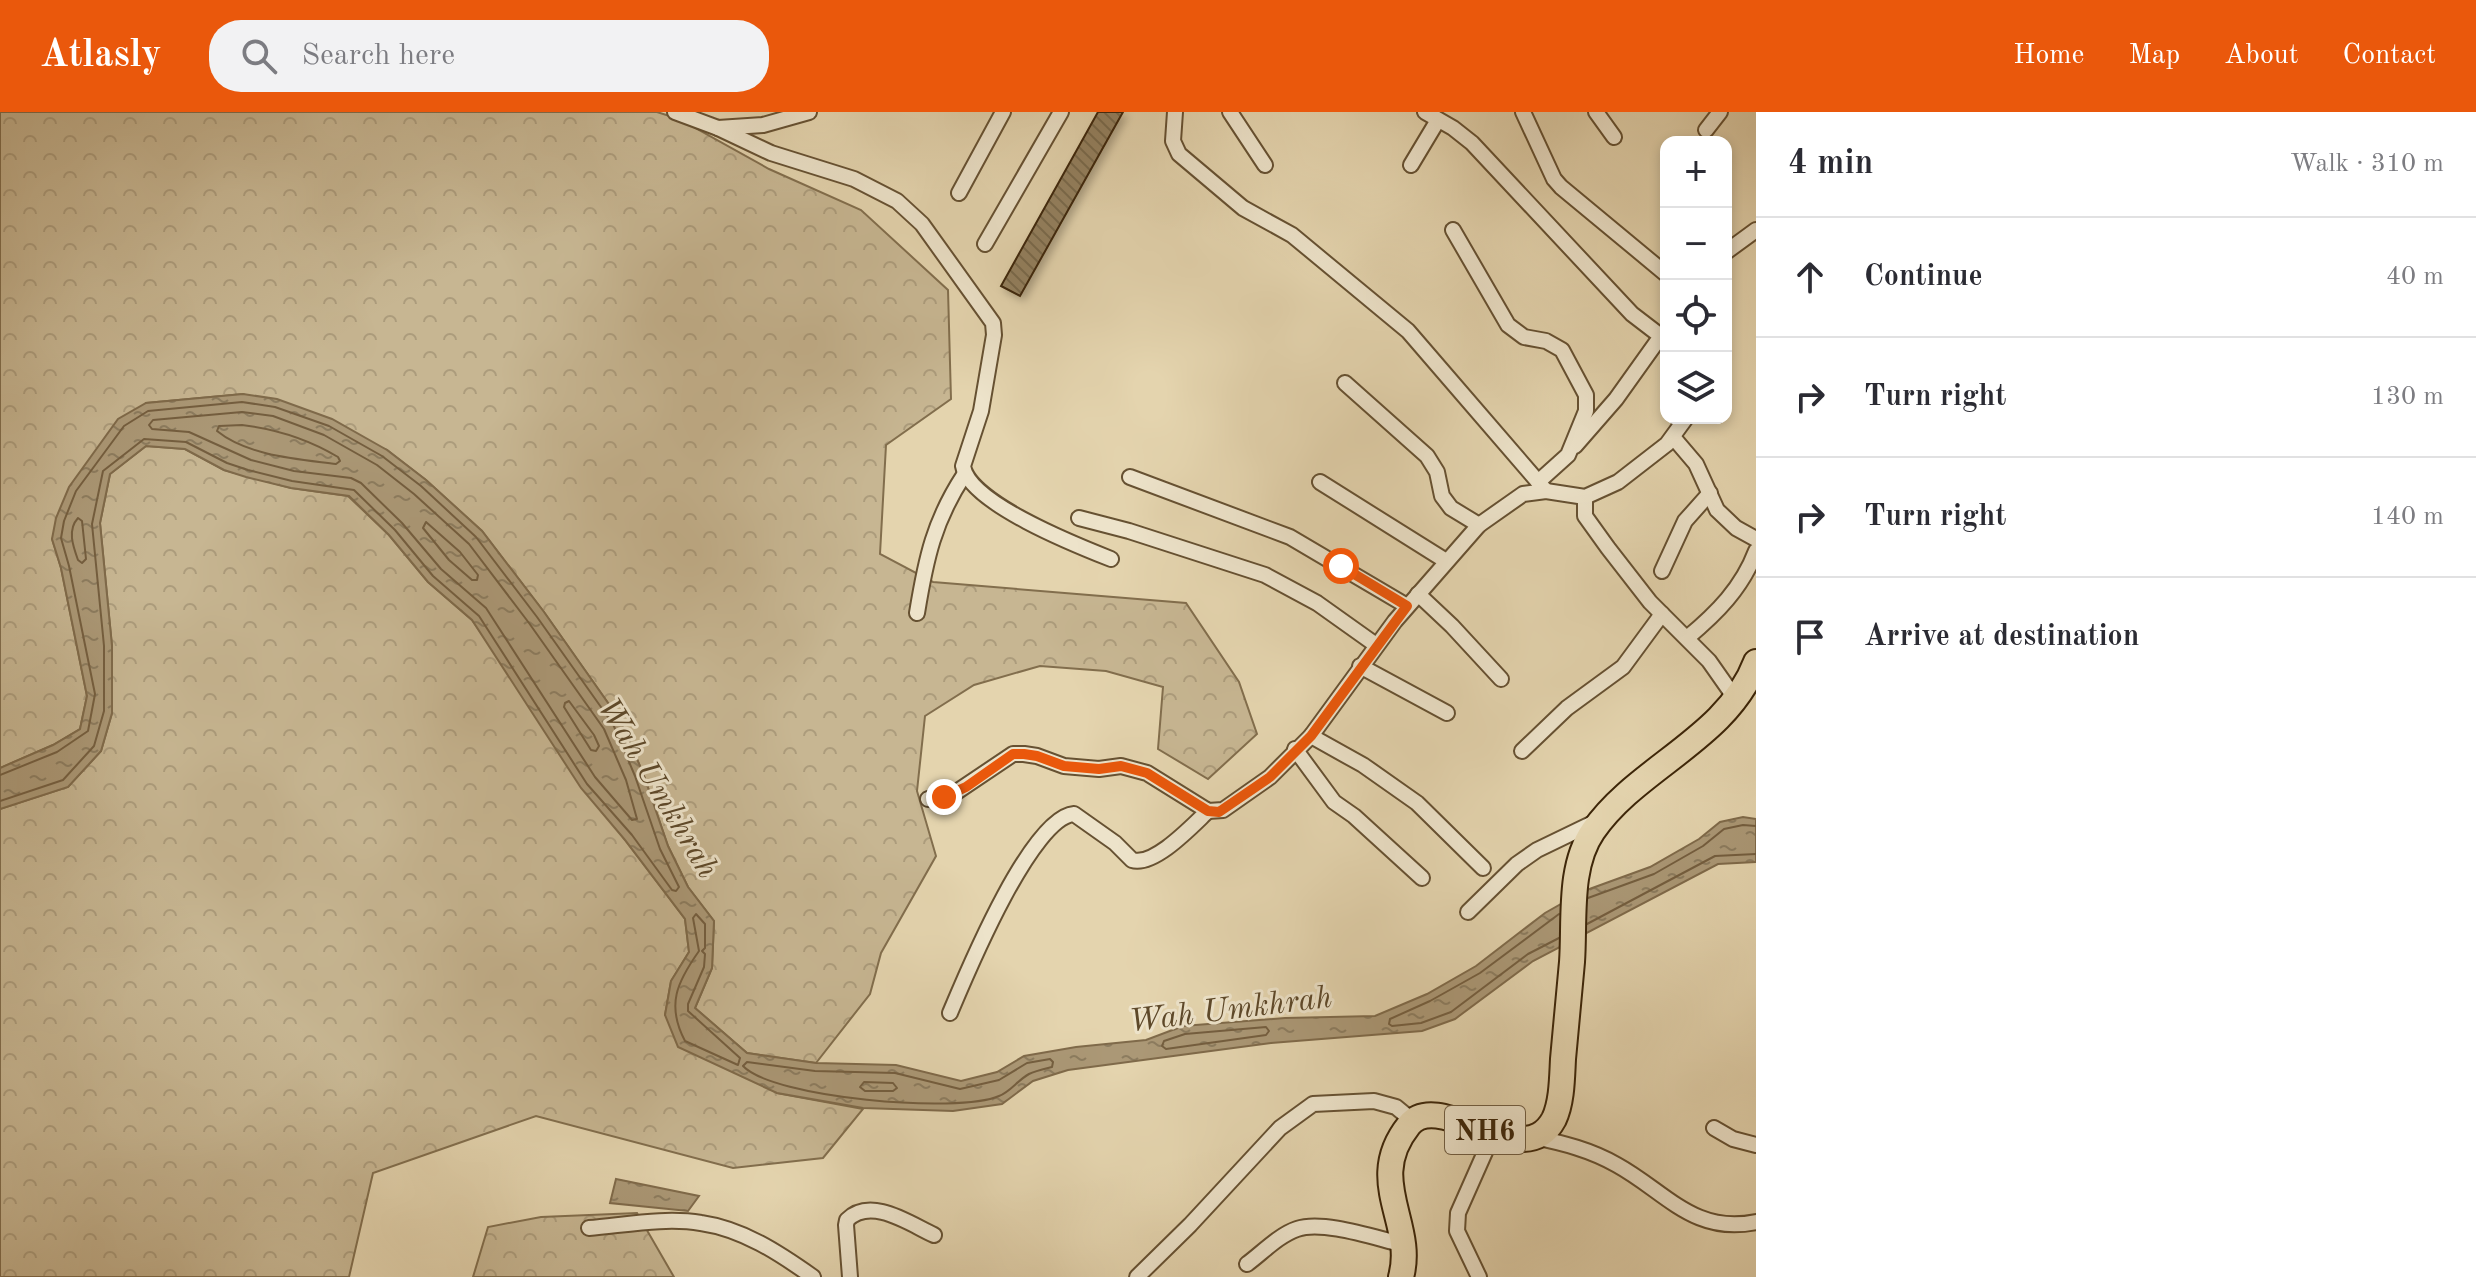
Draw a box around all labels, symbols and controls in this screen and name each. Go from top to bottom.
search box [209,20,769,92]
icon: search [237,34,281,78]
text: Atlasly [40,37,161,75]
text: Search here [301,41,455,71]
text: Home [2013,42,2084,70]
text: Map [2128,42,2180,70]
text: About [2224,42,2299,70]
text: Contact [2343,42,2436,70]
map controls [1660,136,1732,424]
button: + [1660,136,1732,208]
text: 4 min [1788,147,1873,181]
text: Walk · 310 m [2290,151,2444,177]
button: − [1660,208,1732,280]
icon: ahead [1788,255,1832,299]
text: Continue [1864,262,1983,292]
text: 40 m [2386,264,2444,290]
button: locate [1660,280,1732,352]
button: layers [1660,352,1732,424]
icon: right [1788,375,1832,419]
text: Turn right [1864,382,2006,412]
text: 130 m [2371,384,2444,410]
icon: right [1788,495,1832,539]
text: Turn right [1864,502,2006,532]
text: 140 m [2371,504,2444,530]
route start [1323,548,1359,584]
icon: arrive [1788,615,1832,659]
text: Arrive at destination [1864,622,2139,652]
water label: Wah Umkhrah [590,693,723,885]
route end [926,779,962,815]
water label: Wah Umkhrah [1127,983,1334,1039]
road number: NH6 [1445,1106,1525,1154]

